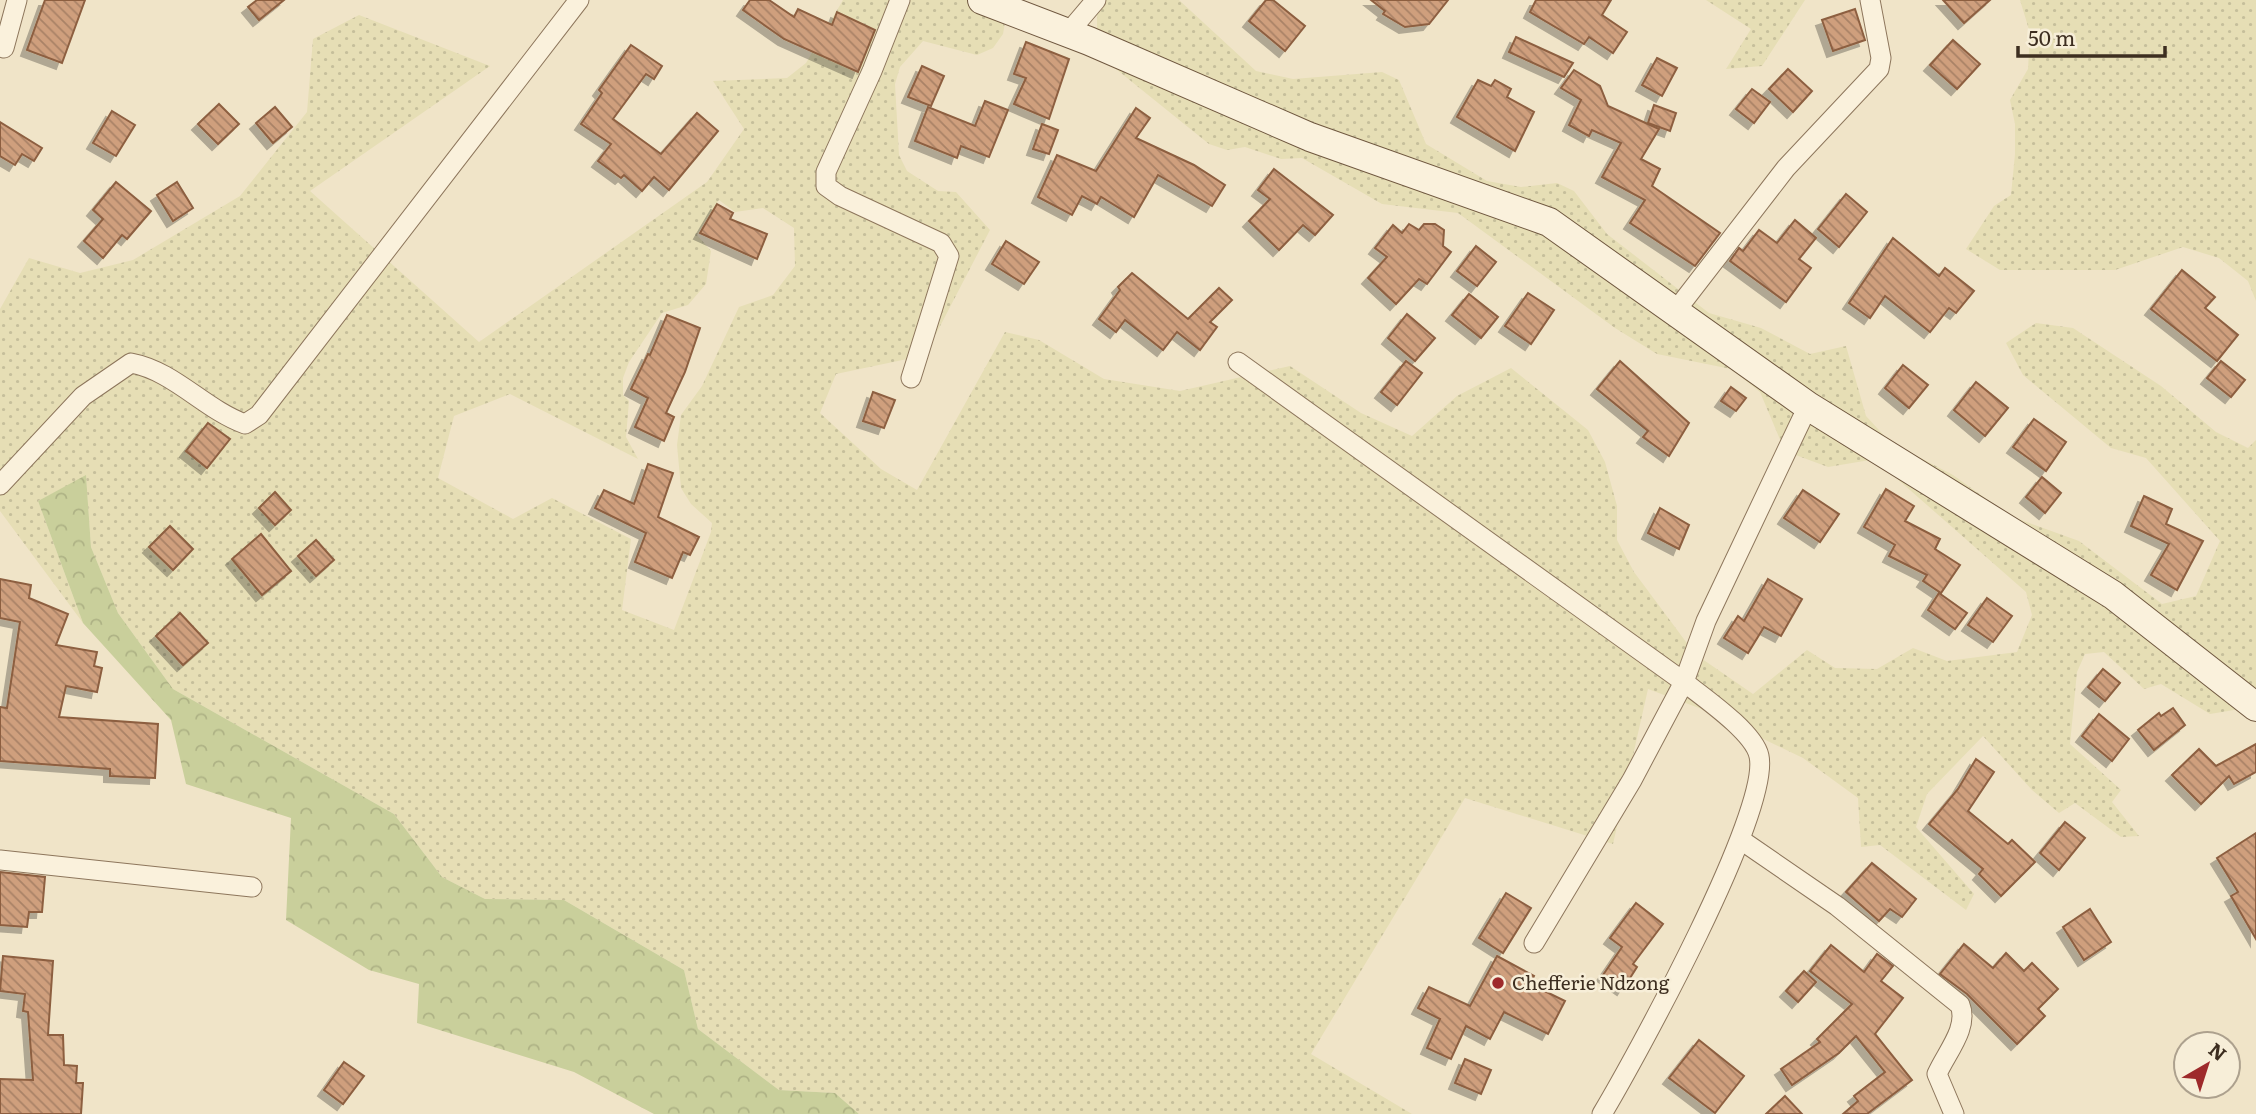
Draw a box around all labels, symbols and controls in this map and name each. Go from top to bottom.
scale bar [2018,14,2165,58]
text: 50 m [2028,21,2075,52]
place label: Chefferie Ndzong [1512,968,1670,996]
marker: Chefferie Ndzong [1490,975,1506,991]
north arrow [2172,1030,2242,1100]
text: N [2203,1035,2233,1067]

